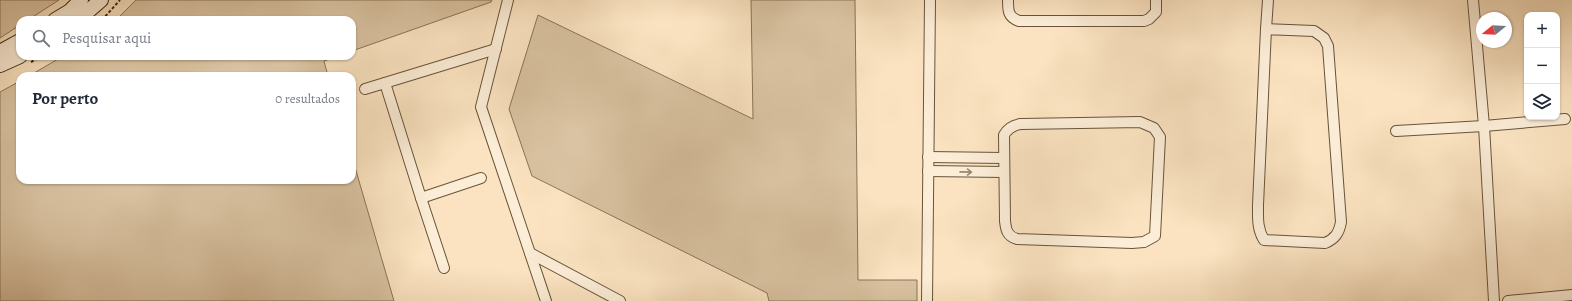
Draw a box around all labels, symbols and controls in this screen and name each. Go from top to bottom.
north arrow [1476,12,1512,48]
map controls [1524,12,1560,120]
button: + [1524,12,1560,48]
search box [16,16,356,60]
icon: search [30,27,52,49]
text: Pesquisar aqui [62,28,151,48]
button: − [1524,48,1560,84]
button: layers [1524,84,1560,120]
text: Por perto [32,87,98,110]
text: 0 resultados [275,90,340,107]
one-way arrow [959,168,972,176]

